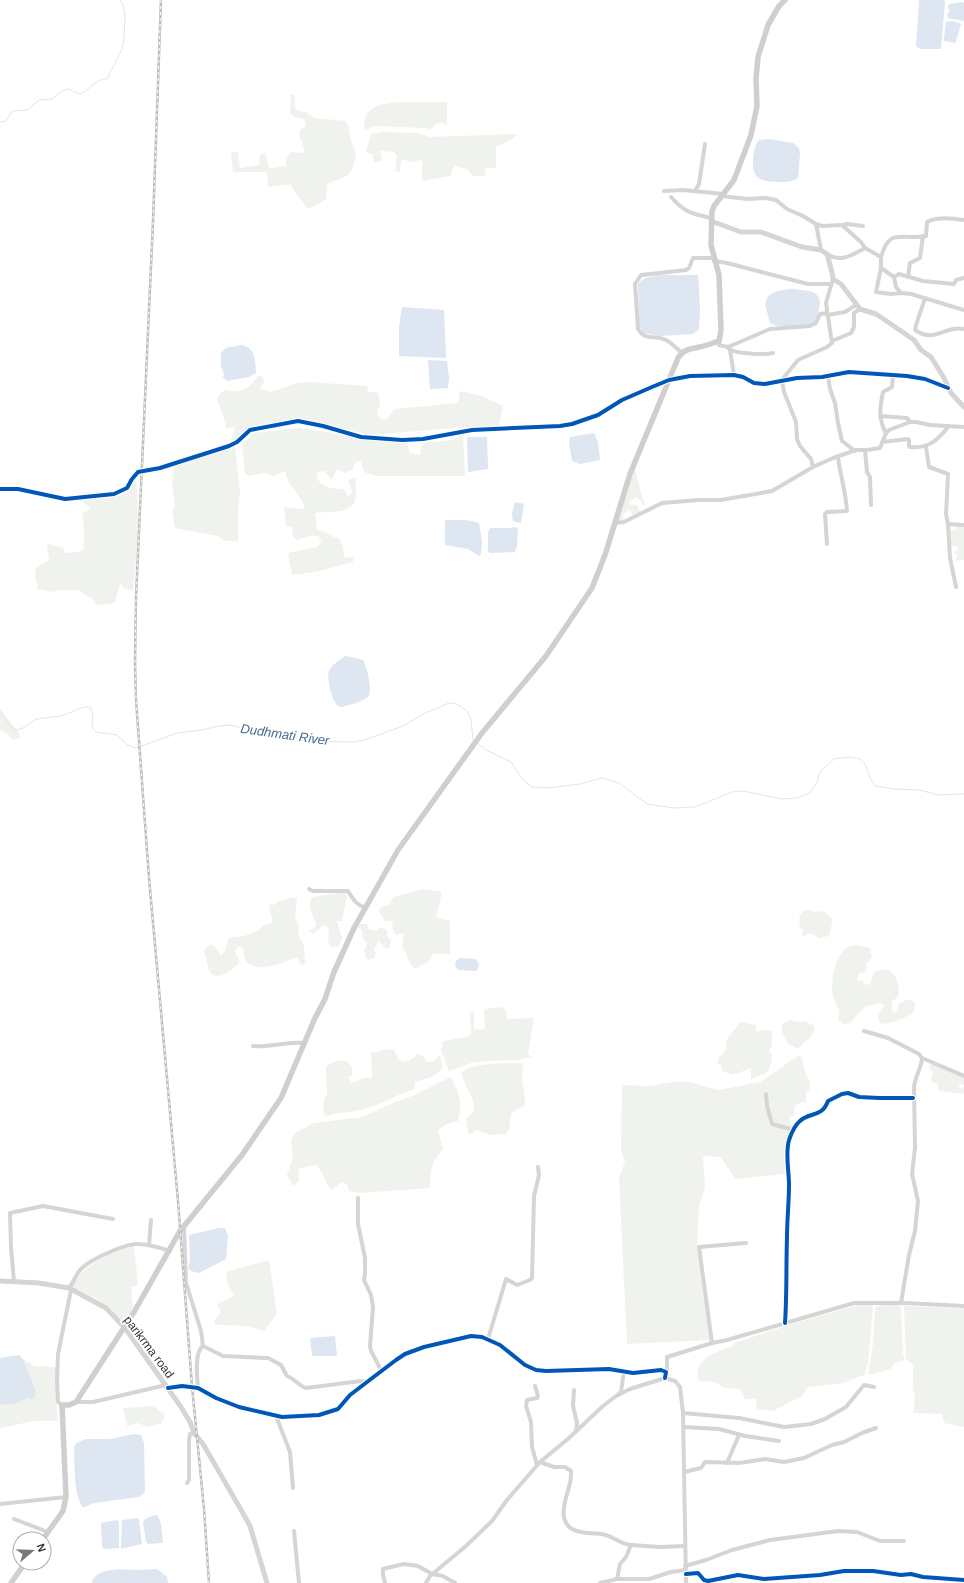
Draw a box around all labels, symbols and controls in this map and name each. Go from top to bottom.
water label: Dudhmati River [240,721,331,748]
street label: parikrma road [121,1313,177,1381]
north arrow [12,1531,52,1571]
text: N [34,1542,48,1554]

